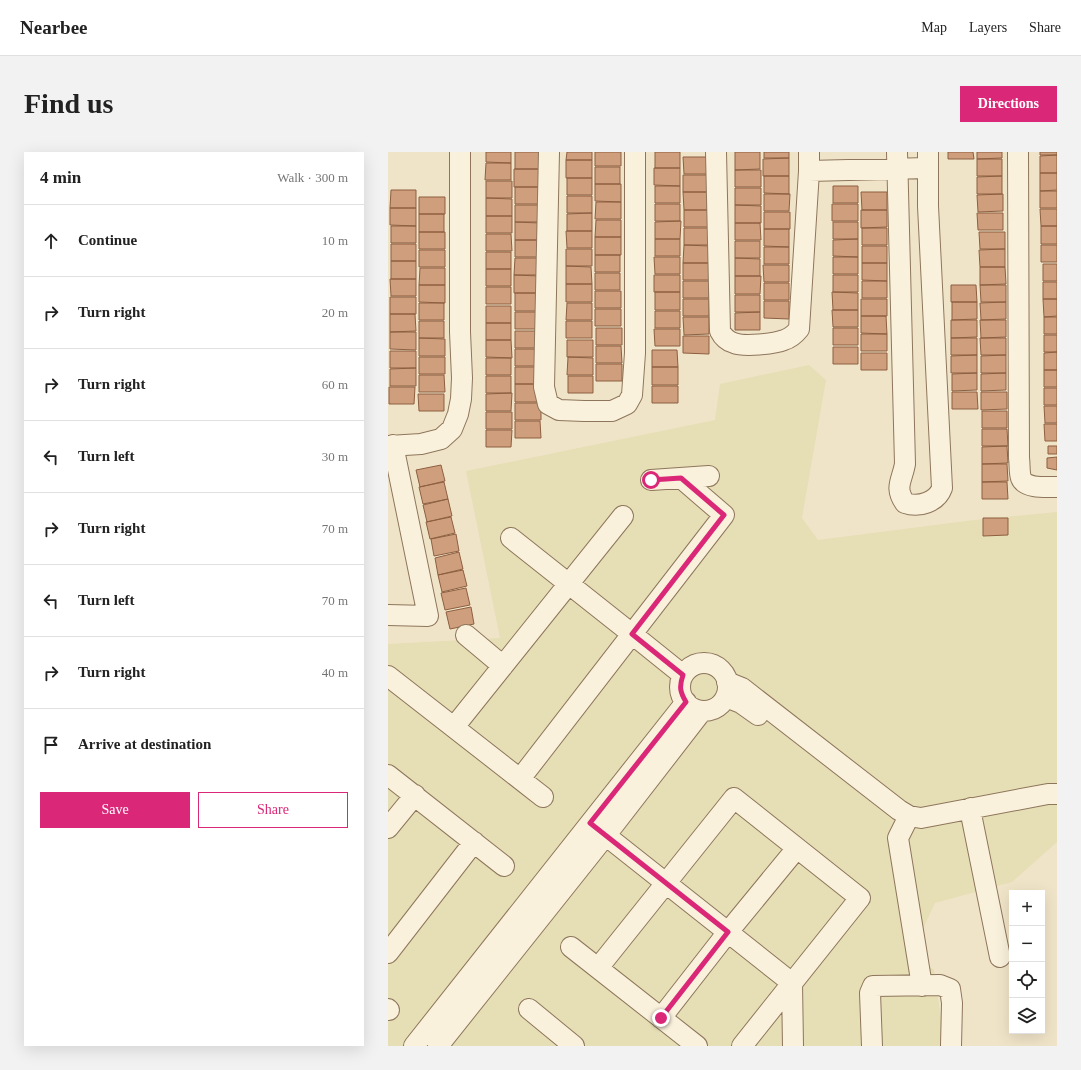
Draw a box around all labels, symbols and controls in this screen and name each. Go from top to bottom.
text: Nearbee [20,17,88,38]
text: Map [921,20,947,35]
text: Layers [969,20,1007,35]
text: Share [1029,20,1061,35]
button: Directions [960,86,1057,122]
text: Find us [24,88,114,119]
text: 4 min [40,168,81,187]
text: Walk · 300 m [277,170,348,185]
icon: ahead [40,230,62,252]
text: Continue [78,232,137,248]
text: 10 m [322,233,348,248]
icon: right [40,302,62,324]
text: Turn right [78,304,145,320]
text: 20 m [322,305,348,320]
icon: right [40,374,62,396]
text: Turn right [78,376,145,392]
text: 60 m [322,377,348,392]
icon: left [40,446,62,468]
text: Turn left [78,448,135,464]
text: 30 m [322,449,348,464]
route start [642,471,660,489]
icon: right [40,518,62,540]
text: Turn right [78,520,145,536]
text: 70 m [322,521,348,536]
icon: left [40,590,62,612]
text: Turn left [78,592,135,608]
text: 70 m [322,593,348,608]
icon: right [40,662,62,684]
text: Turn right [78,664,145,680]
text: 40 m [322,665,348,680]
icon: arrive [40,734,62,756]
text: Arrive at destination [78,736,211,752]
button: Save [40,792,190,828]
button: Share [198,792,348,828]
map controls [1009,890,1045,1034]
button: + [1009,890,1045,926]
button: − [1009,926,1045,962]
button: locate [1009,962,1045,998]
button: layers [1009,998,1045,1034]
route end [652,1009,670,1027]

